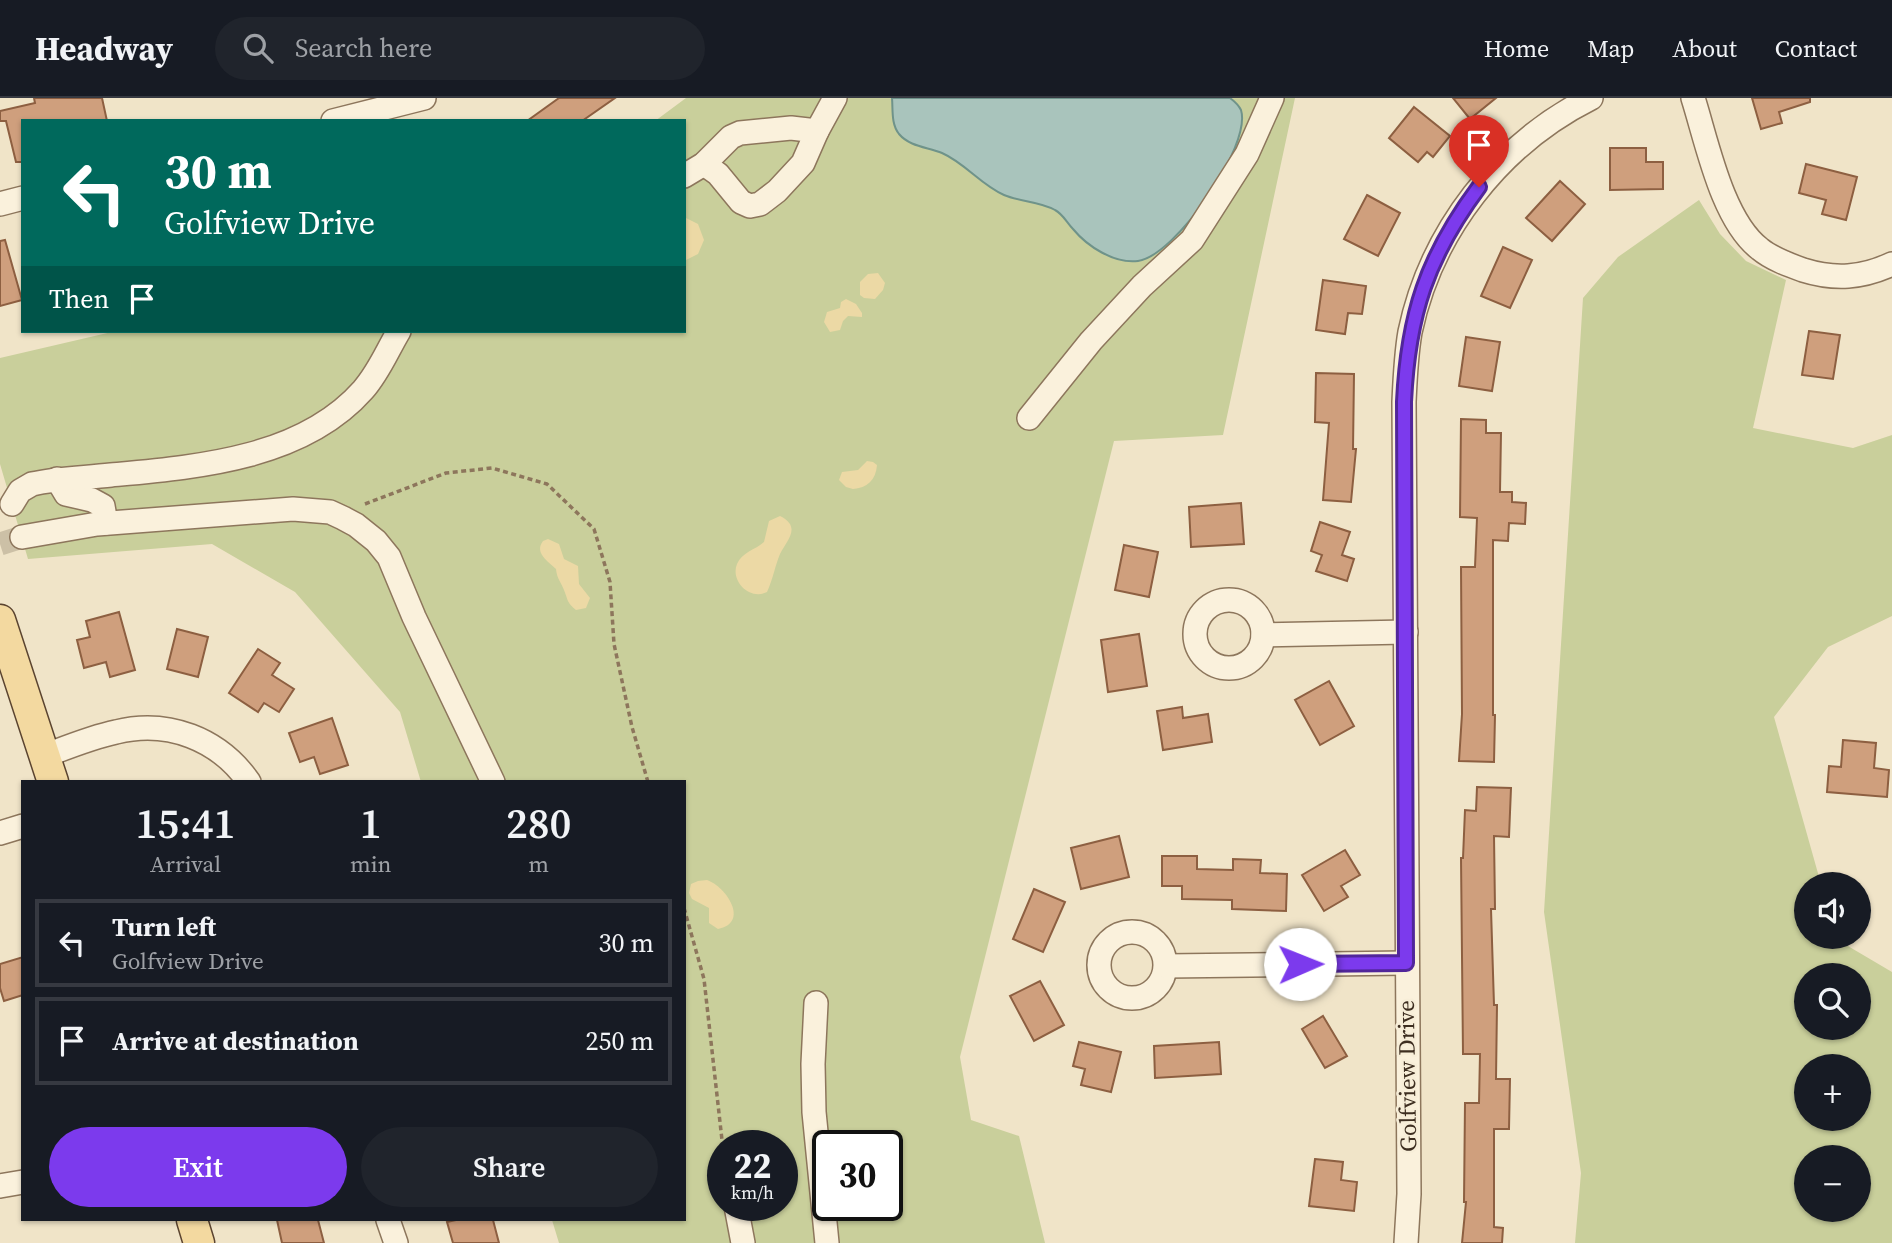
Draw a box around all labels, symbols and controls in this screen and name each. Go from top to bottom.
search box [215,17,705,80]
text: Headway [35,26,173,71]
icon: search [239,29,277,67]
text: Search here [295,30,432,66]
text: Home [1484,32,1549,65]
text: Map [1587,32,1634,65]
text: About [1672,32,1737,65]
text: Contact [1775,32,1857,65]
pin [1449,115,1509,187]
icon: arrive [1460,126,1498,164]
text: 30 m [164,137,272,204]
icon: left [49,147,140,238]
text: Golfview Drive [164,201,375,245]
icon: arrive [123,280,161,318]
text: Then [49,281,109,317]
text: 15:41 [135,794,235,852]
text: 1 [360,794,382,852]
text: 280 [506,794,571,852]
text: Arrival [150,848,221,880]
text: min [350,848,391,880]
text: m [528,848,549,880]
map controls [1794,872,1871,1222]
button: sound [1794,872,1871,949]
text: Turn left [112,909,216,945]
icon: left [53,924,91,962]
text: 30 m [599,925,654,961]
position arrow [1263,927,1337,1001]
text: Golfview Drive [112,945,264,977]
button: search [1794,963,1871,1040]
street label: Golfview Drive [1390,1000,1424,1152]
icon: arrive [53,1022,91,1060]
text: Arrive at destination [112,1023,359,1059]
text: 250 m [586,1023,654,1059]
button: + [1794,1054,1871,1131]
button: Exit [49,1127,347,1207]
button: Share [361,1127,658,1207]
speed limit sign: 30 [812,1130,903,1221]
text: 22 [734,1142,771,1190]
button: − [1794,1145,1871,1222]
text: km/h [731,1180,774,1205]

